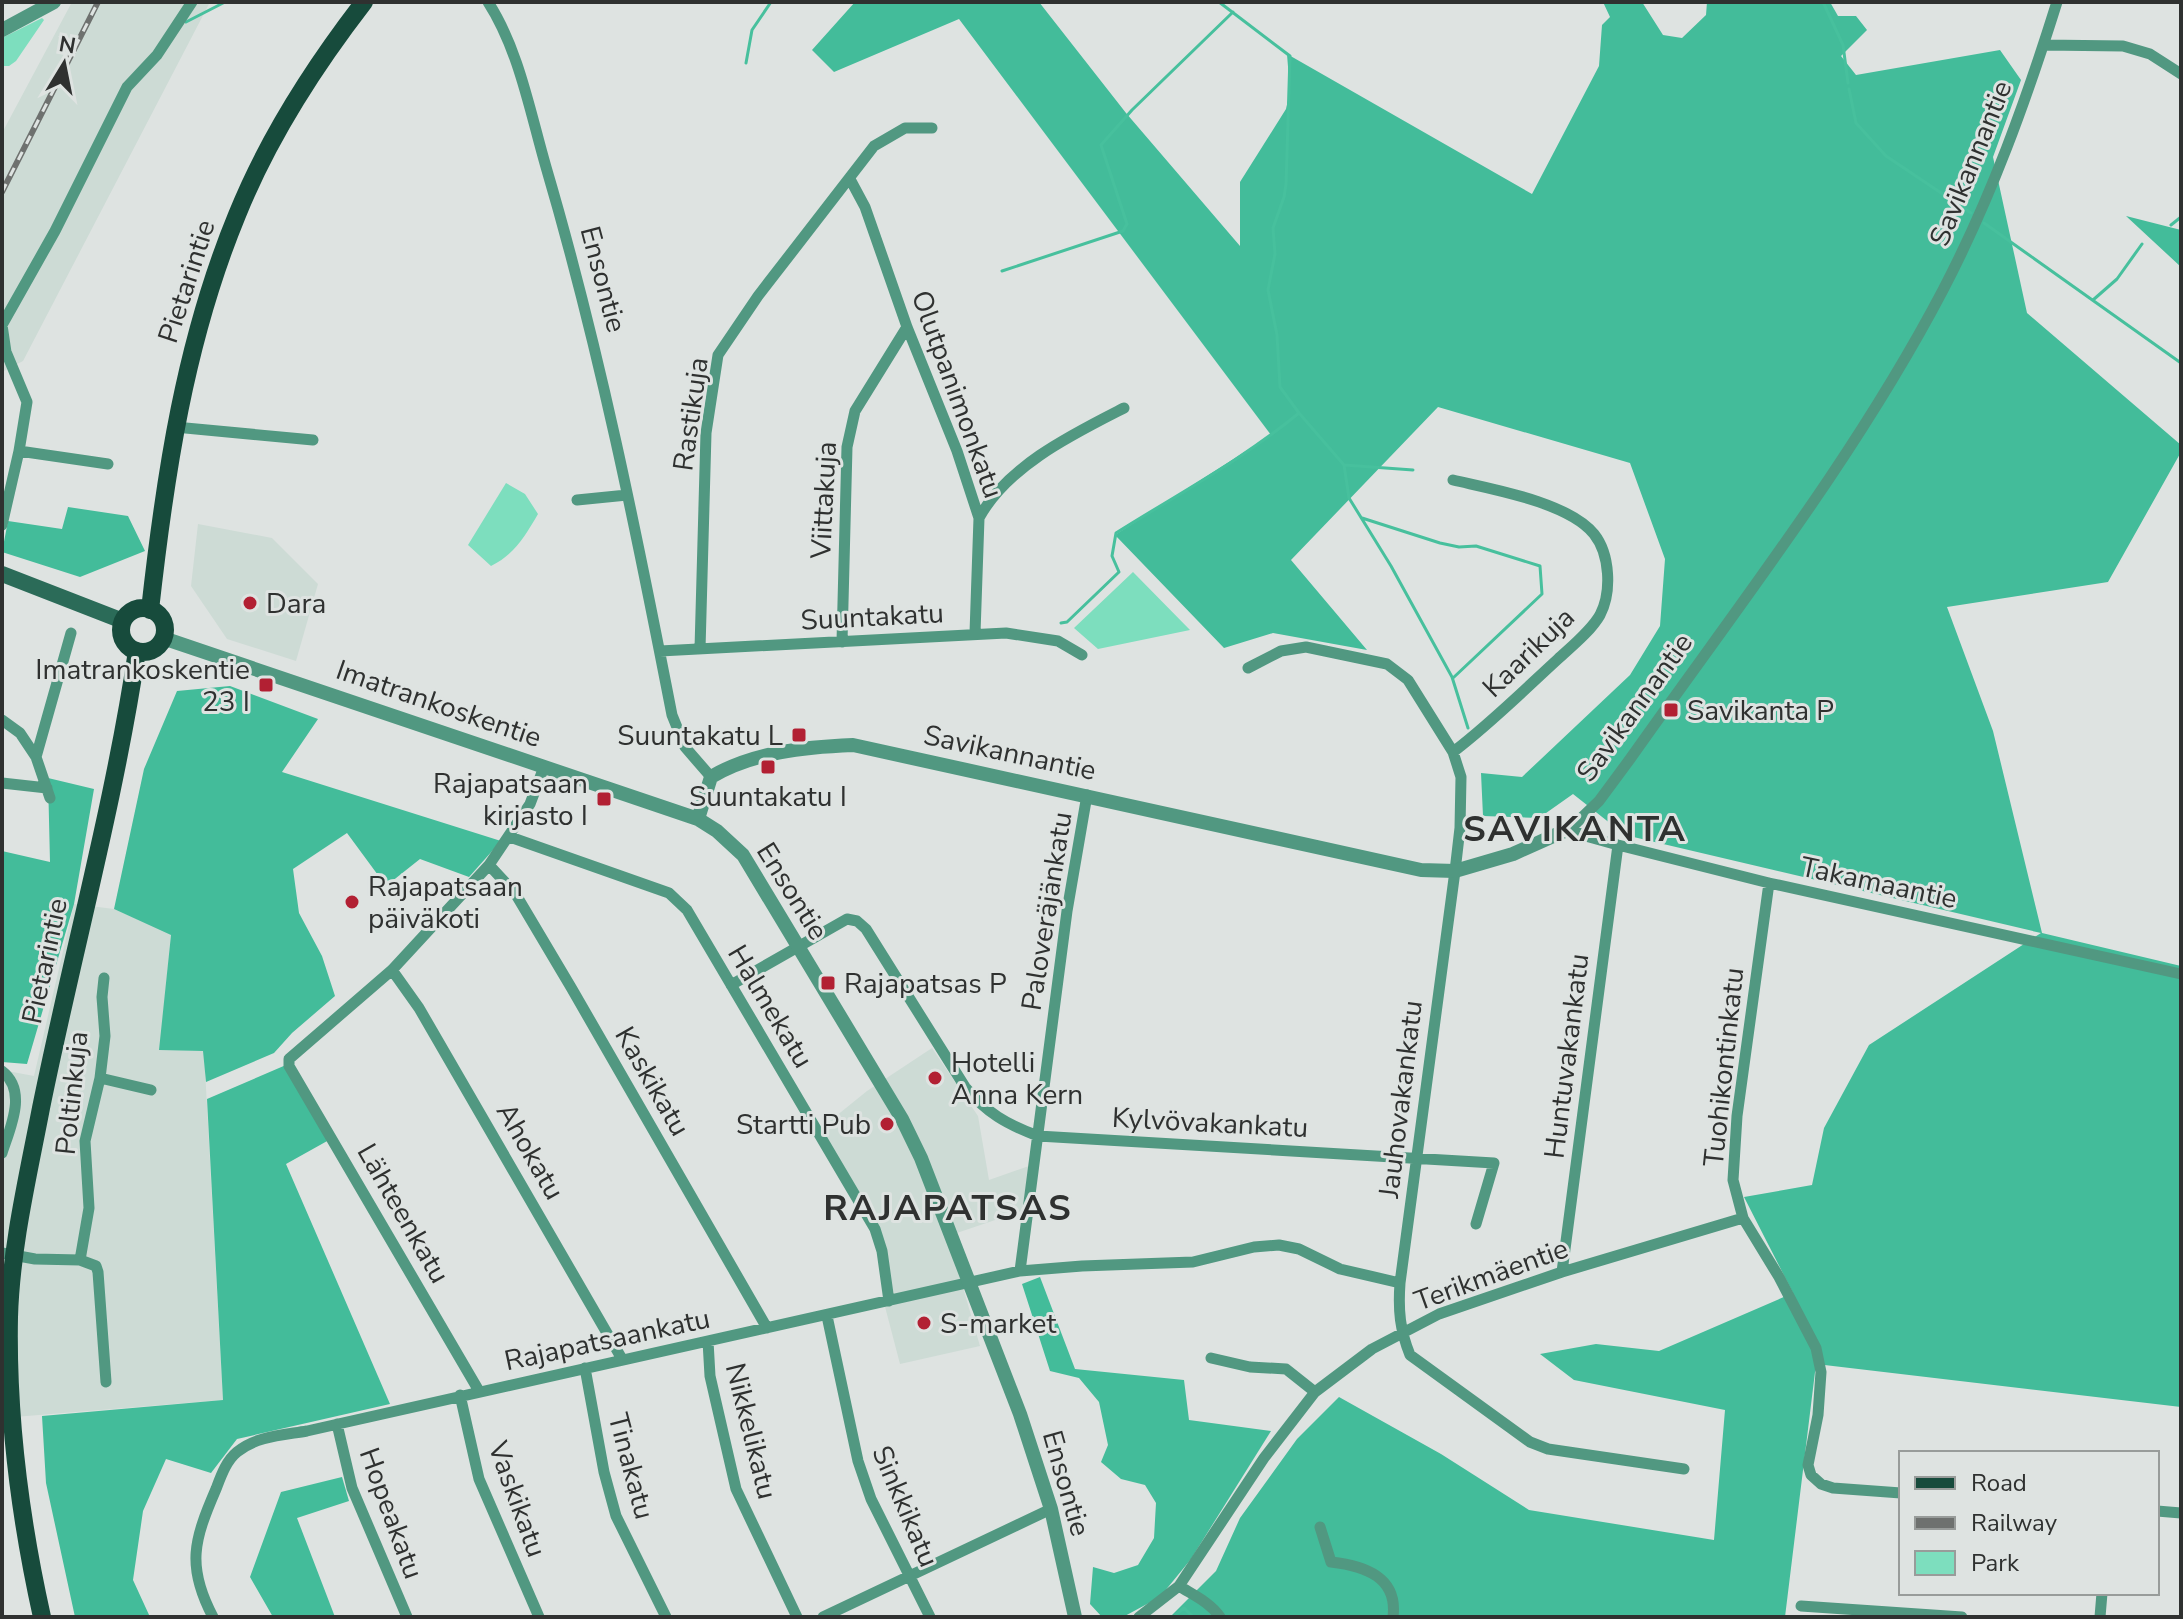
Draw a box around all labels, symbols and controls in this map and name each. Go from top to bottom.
north arrow [24,24,104,104]
text: N [57,29,78,61]
street label: Savikannantie [1920,75,2021,252]
street label: Pietarintie [149,215,225,348]
street label: Ensontie [571,222,635,337]
street label: Olutpanimonkatu [902,285,1012,504]
street label: Rastikuja [664,355,718,473]
street label: Viittakuja [802,440,846,561]
place label: Dara [266,585,326,623]
marker: Dara [241,594,259,612]
street label: Suuntakatu [799,594,945,640]
street label: Kaarikuja [1474,599,1583,706]
street label: Savikannantie [1568,626,1702,790]
place label: Imatrankoskentie 23 I [35,651,250,721]
street label: Imatrankoskentie [331,651,546,757]
marker: Imatrankoskentie 23 I [257,676,275,694]
place label: Savikanta P [1687,692,1834,730]
marker: Savikanta P [1662,701,1680,719]
street label: Savikannantie [920,716,1099,790]
place label: Suuntakatu L [617,717,783,755]
marker: Suuntakatu L [790,726,808,744]
marker: Suuntakatu I [759,758,777,776]
place label: Rajapatsaan kirjasto I [433,765,588,835]
place label: Suuntakatu I [689,778,847,816]
marker: Rajapatsaan kirjasto I [595,790,613,808]
district label: SAVIKANTA [1463,805,1687,854]
street label: Paloveräjänkatu [1013,809,1081,1013]
street label: Ensontie [747,836,837,948]
street label: Takamaantie [1797,848,1961,918]
place label: Rajapatsaan päiväkoti [368,868,523,938]
marker: Rajapatsaan päiväkoti [343,893,361,911]
street label: Pietarintie [13,895,77,1027]
street label: Halmekatu [718,938,822,1075]
street label: Huntuvakankatu [1536,951,1598,1161]
place label: Rajapatsas P [844,965,1007,1003]
street label: Tuohikontinkatu [1695,966,1753,1169]
marker: Rajapatsas P [819,974,837,992]
street label: Jauhovakankatu [1370,998,1432,1201]
street label: Kaskikatu [606,1020,699,1143]
street label: Poltinkuja [47,1029,97,1157]
place label: Hotelli Anna Kern [951,1044,1083,1114]
marker: Hotelli Anna Kern [926,1069,944,1087]
street label: Ahokatu [487,1096,573,1207]
street label: Kylvövakankatu [1111,1099,1309,1147]
place label: Startti Pub [736,1106,871,1144]
marker: Startti Pub [878,1115,896,1133]
street label: Lähteenkatu [348,1137,458,1290]
district label: RAJAPATSAS [823,1184,1073,1233]
street label: Terikmäentie [1409,1230,1573,1320]
street label: Rajapatsaankatu [501,1300,713,1380]
place label: S-market [940,1305,1057,1343]
marker: S-market [915,1314,933,1332]
street label: Nikkelikatu [716,1359,786,1503]
street label: Tinakatu [599,1409,663,1523]
street label: Ensontie [1033,1426,1099,1541]
street label: Vaskikatu [478,1435,556,1563]
street label: Sinkkikatu [863,1440,948,1573]
street label: Hopeakatu [350,1442,432,1584]
legend [1899,1451,2159,1595]
text: Road [1971,1467,2027,1499]
text: Railway [1971,1507,2058,1539]
text: Park [1971,1547,2020,1579]

